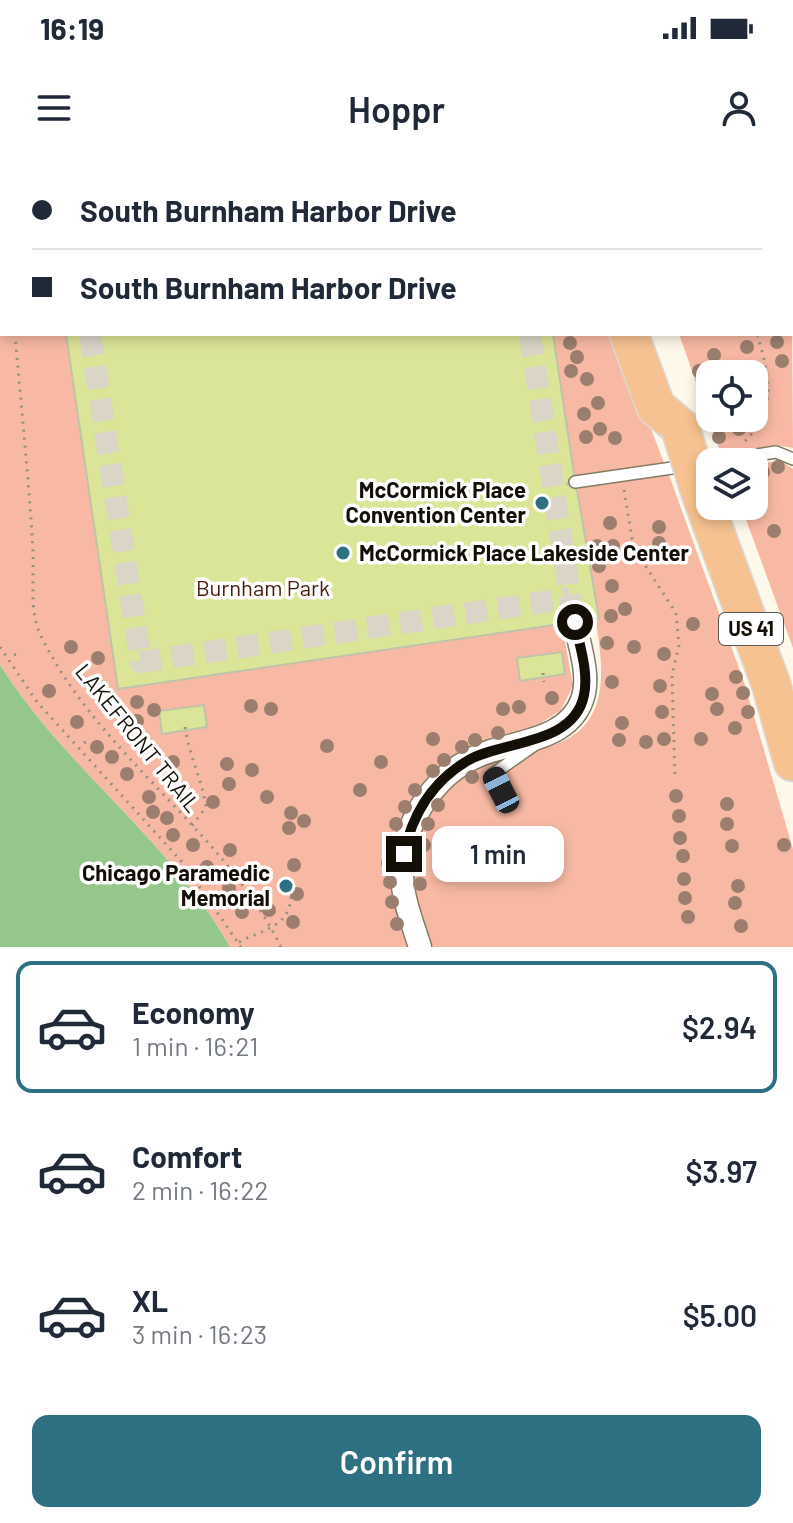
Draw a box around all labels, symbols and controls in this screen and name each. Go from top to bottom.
text: 16:19 [40,10,104,46]
icon: menu [32,86,76,130]
icon: person [717,86,761,130]
text: Hoppr [348,87,445,130]
text: South Burnham Harbor Drive [80,192,457,228]
text: South Burnham Harbor Drive [80,269,457,305]
map controls [696,360,768,520]
button: locate [696,360,768,432]
button: layers [696,448,768,520]
place label: McCormick Place Convention Center [345,476,527,527]
marker: McCormick Place Convention Center [533,494,551,512]
place label: McCormick Place Lakeside Center [359,539,690,565]
marker: McCormick Place Lakeside Center [334,544,352,562]
park label: Burnham Park [196,574,330,600]
route start [557,604,593,640]
road number: US 41 [719,613,783,645]
street label: LAKEFRONT TRAIL [71,658,207,817]
car [479,763,523,817]
callout: 1 min [432,826,564,882]
route end [386,836,422,872]
text: 1 min [470,838,526,869]
place label: Chicago Paramedic Memorial [82,859,270,910]
marker: Chicago Paramedic Memorial [277,877,295,895]
icon: car [36,991,108,1063]
text: Economy [132,994,255,1030]
text: $2.94 [682,1009,757,1045]
text: 1 min · 16:21 [132,1030,258,1061]
icon: car [36,1135,108,1207]
text: Comfort [132,1138,242,1174]
text: $3.97 [685,1153,757,1189]
text: 2 min · 16:22 [132,1174,268,1205]
icon: car [36,1279,108,1351]
text: XL [132,1282,168,1318]
text: $5.00 [683,1297,757,1333]
text: 3 min · 16:23 [132,1318,267,1349]
button: Confirm [32,1415,761,1507]

